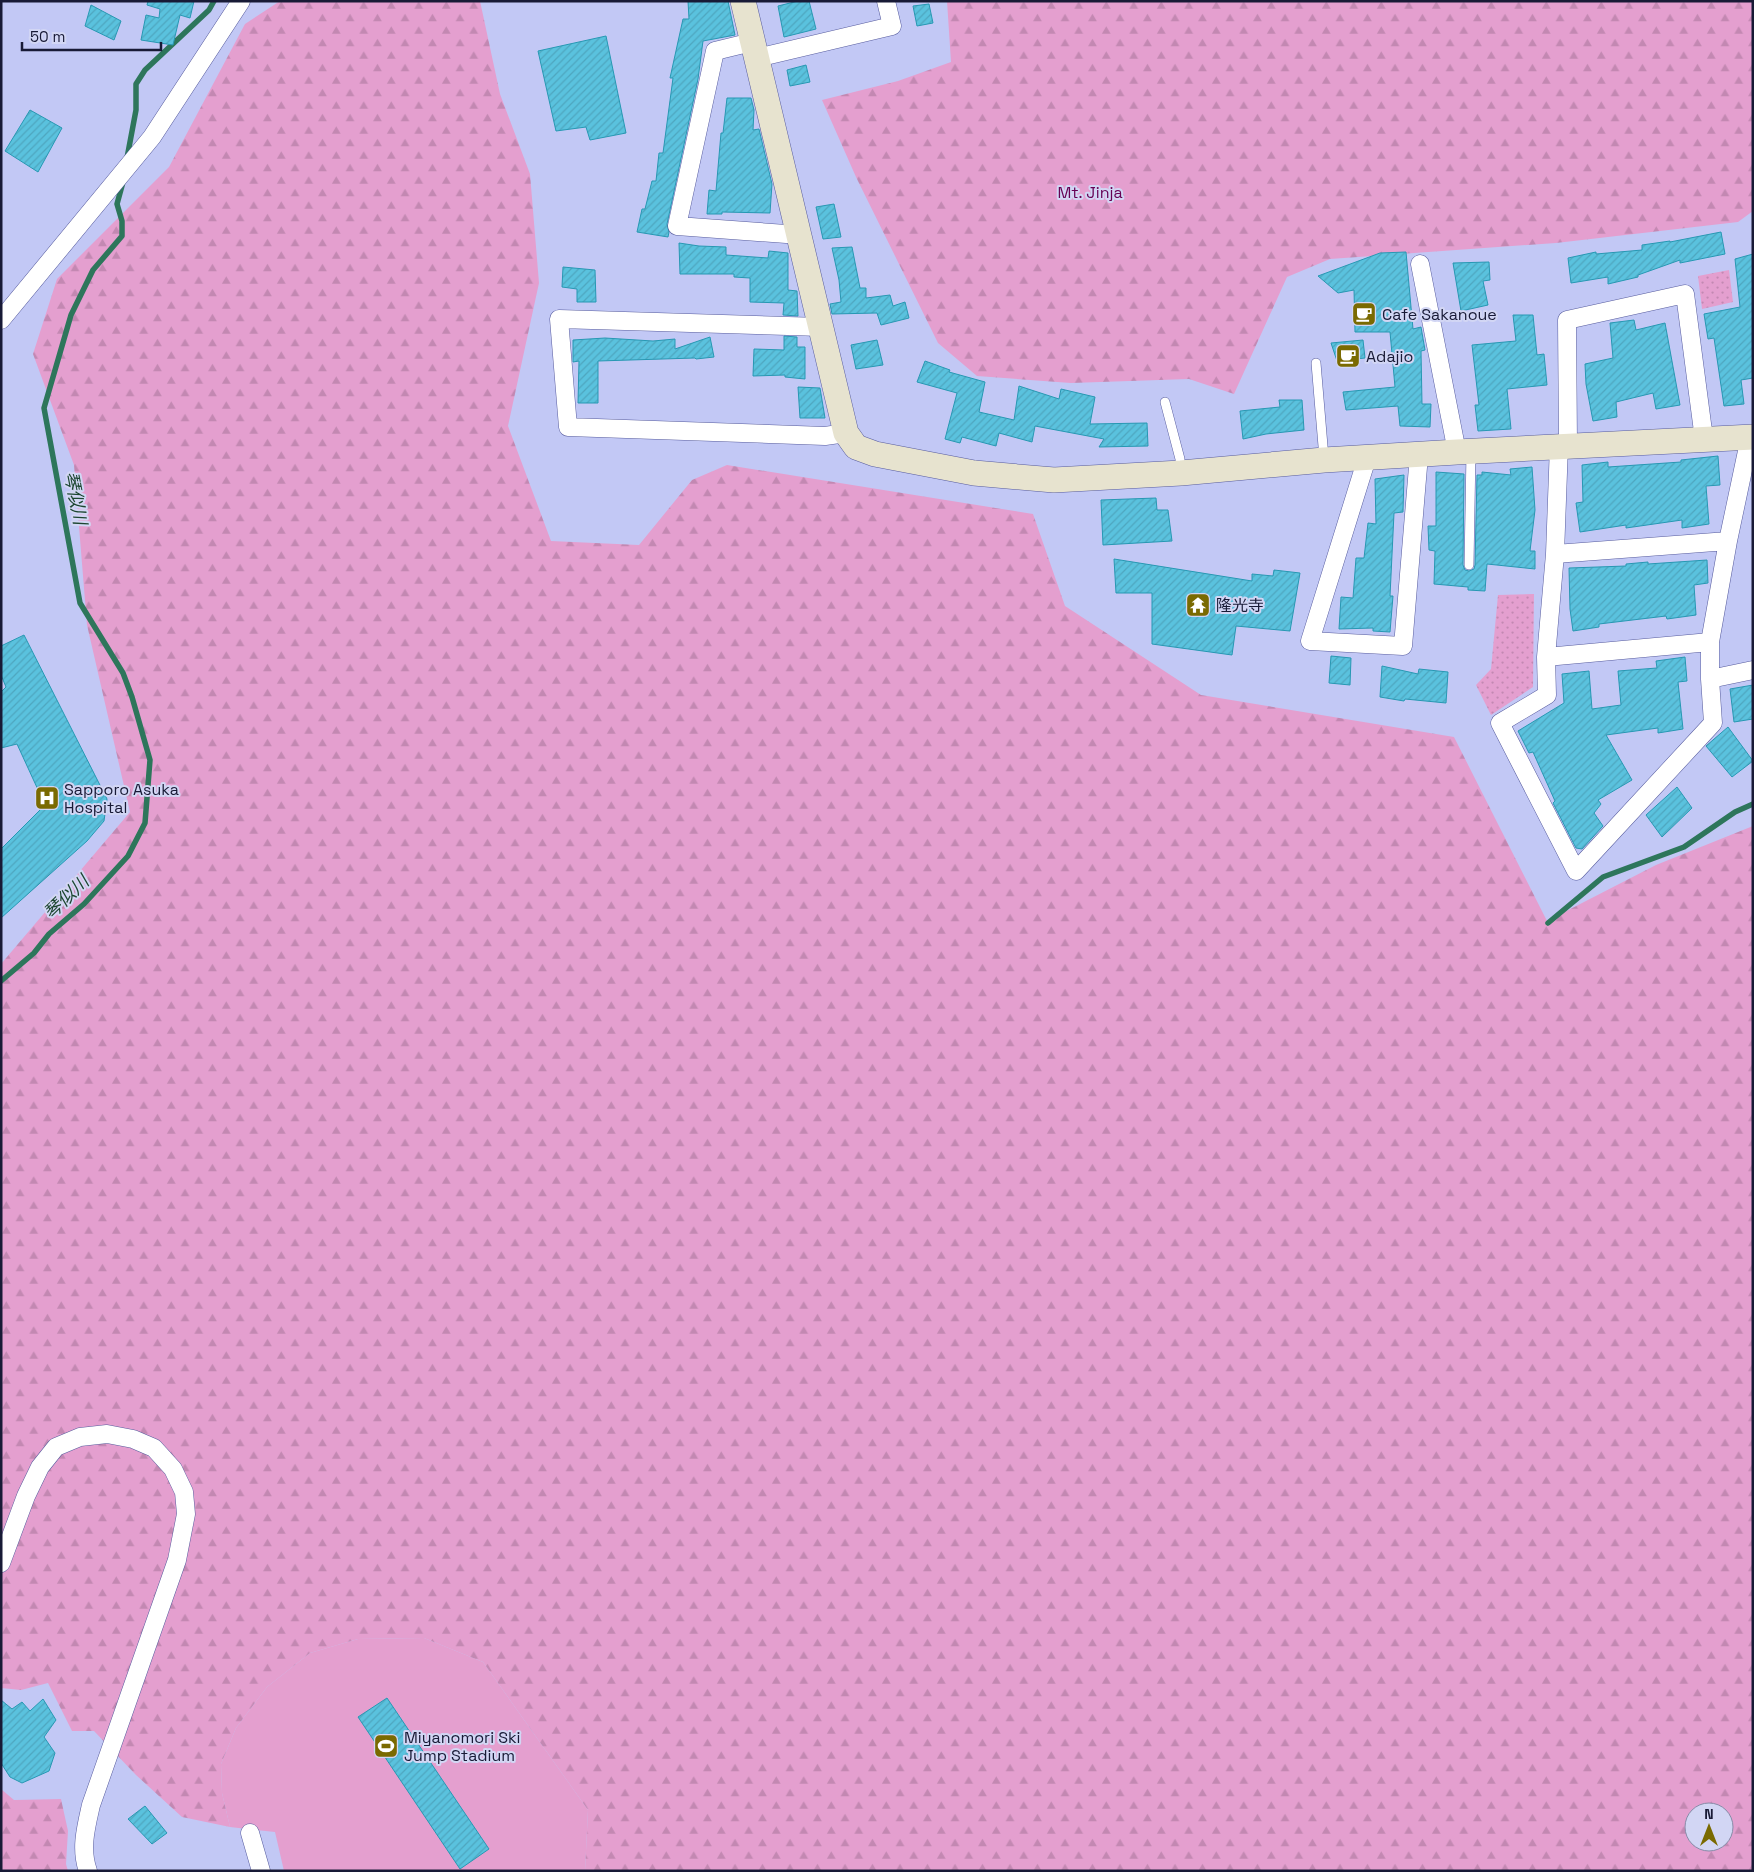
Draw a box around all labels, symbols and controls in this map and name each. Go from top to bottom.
scale bar [22,20,161,52]
text: 50 m [30,27,65,46]
park label: Mt. Jinja [1057,182,1123,203]
cafe icon: Cafe Sakanoue [1351,301,1377,327]
place label: Cafe Sakanoue [1382,304,1497,325]
cafe icon: Adajio [1335,343,1361,369]
place label: Adajio [1366,346,1413,367]
water label: 琴似川 [60,469,93,529]
temple icon: 隆光寺 [1185,592,1211,618]
place label: 隆光寺 [1216,595,1264,616]
place label: Sapporo Asuka Hospital [64,779,179,818]
hospital icon: Sapporo Asuka Hospital [34,785,60,811]
water label: 琴似川 [39,869,95,924]
place label: Miyanomori Ski Jump Stadium [404,1727,521,1766]
sports icon: Miyanomori Ski Jump Stadium [373,1733,399,1759]
north arrow [1684,1802,1734,1852]
text: N [1704,1805,1714,1823]

